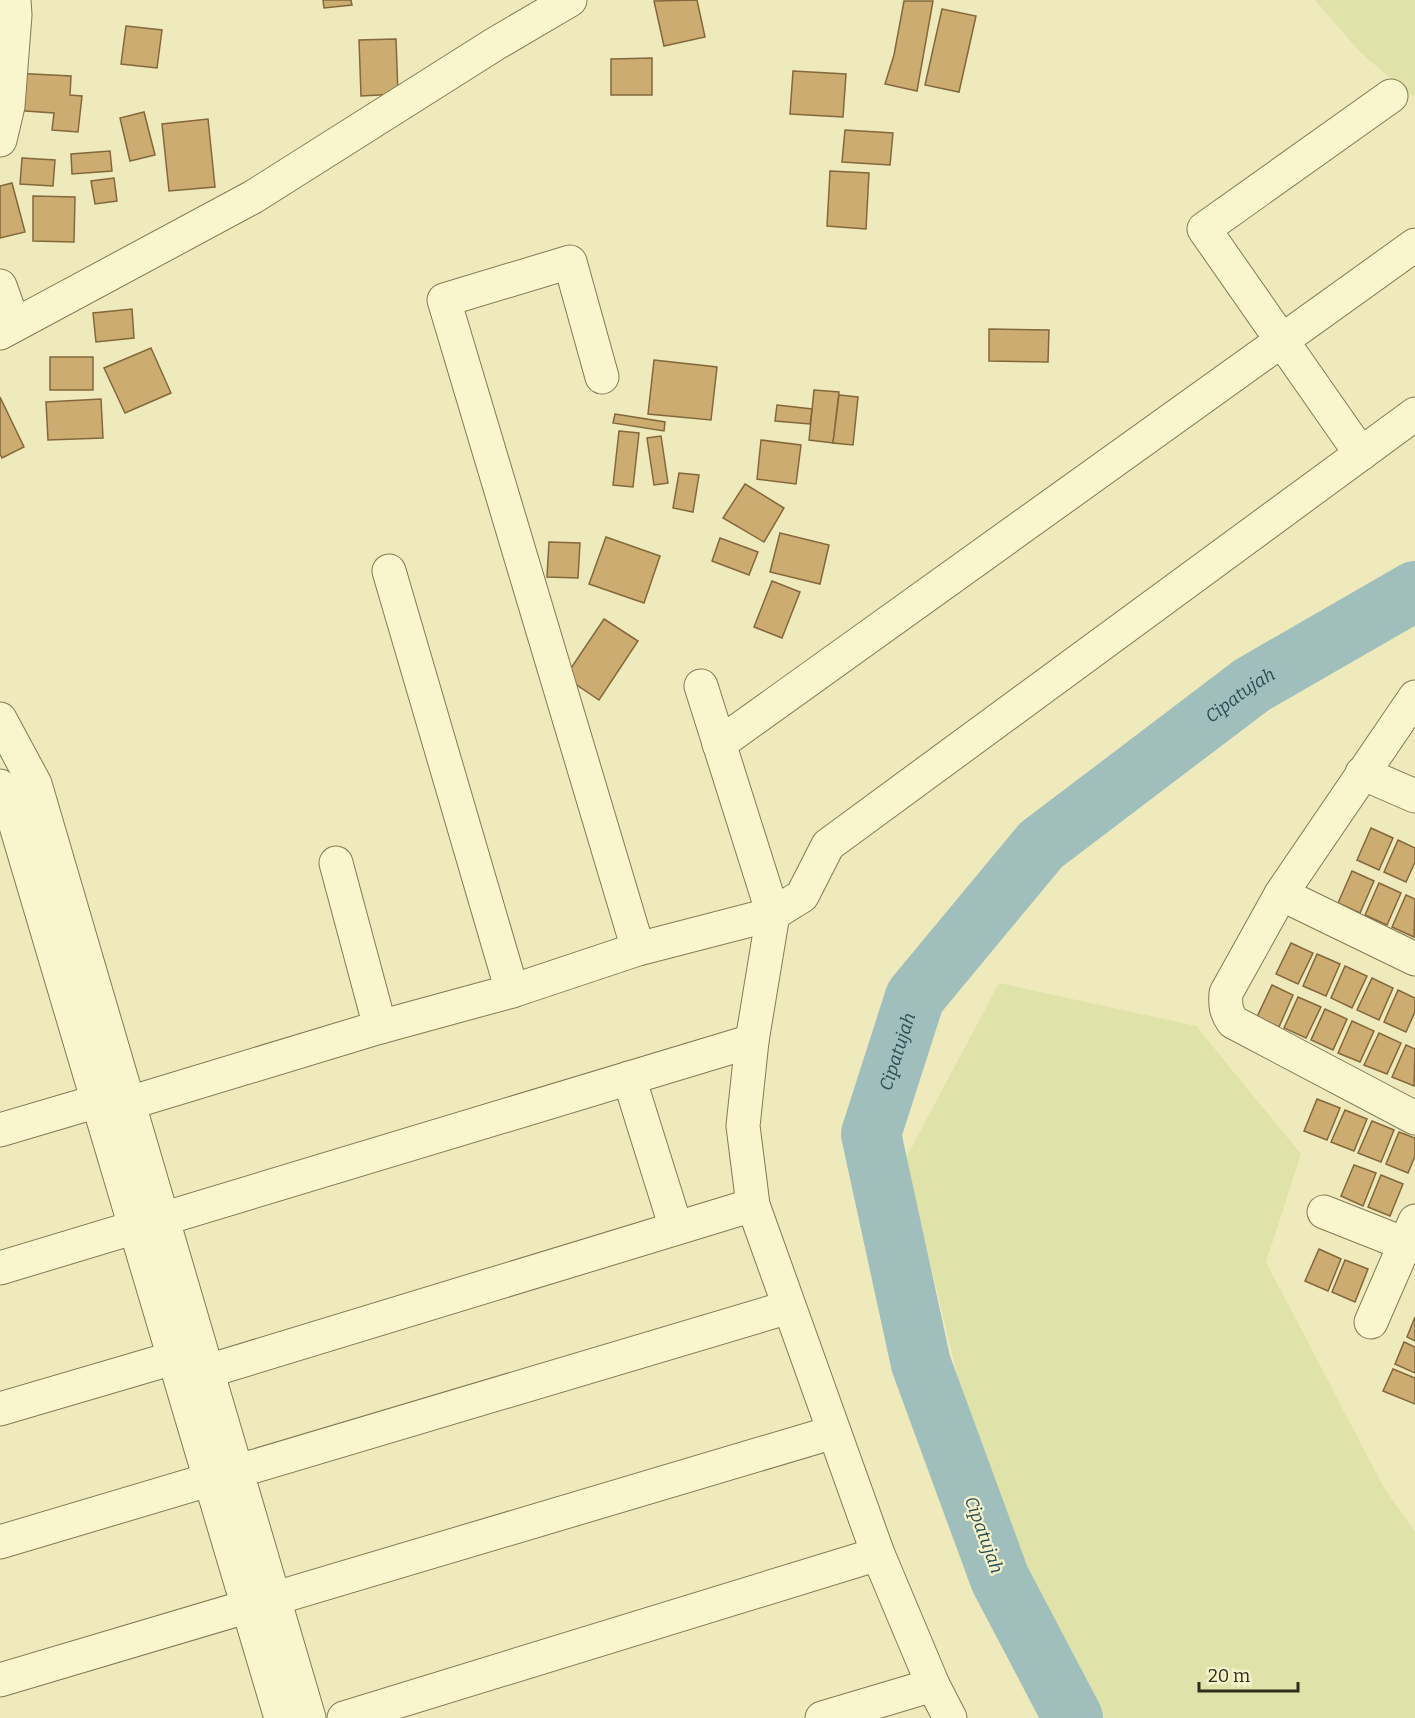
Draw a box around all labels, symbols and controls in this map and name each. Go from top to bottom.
water label: Cipatujah [1201,663,1279,727]
water label: Cipatujah [875,1010,920,1093]
water label: Cipatujah [960,1493,1008,1577]
scale bar [1199,1655,1298,1693]
text: 20 m [1208,1665,1250,1687]

